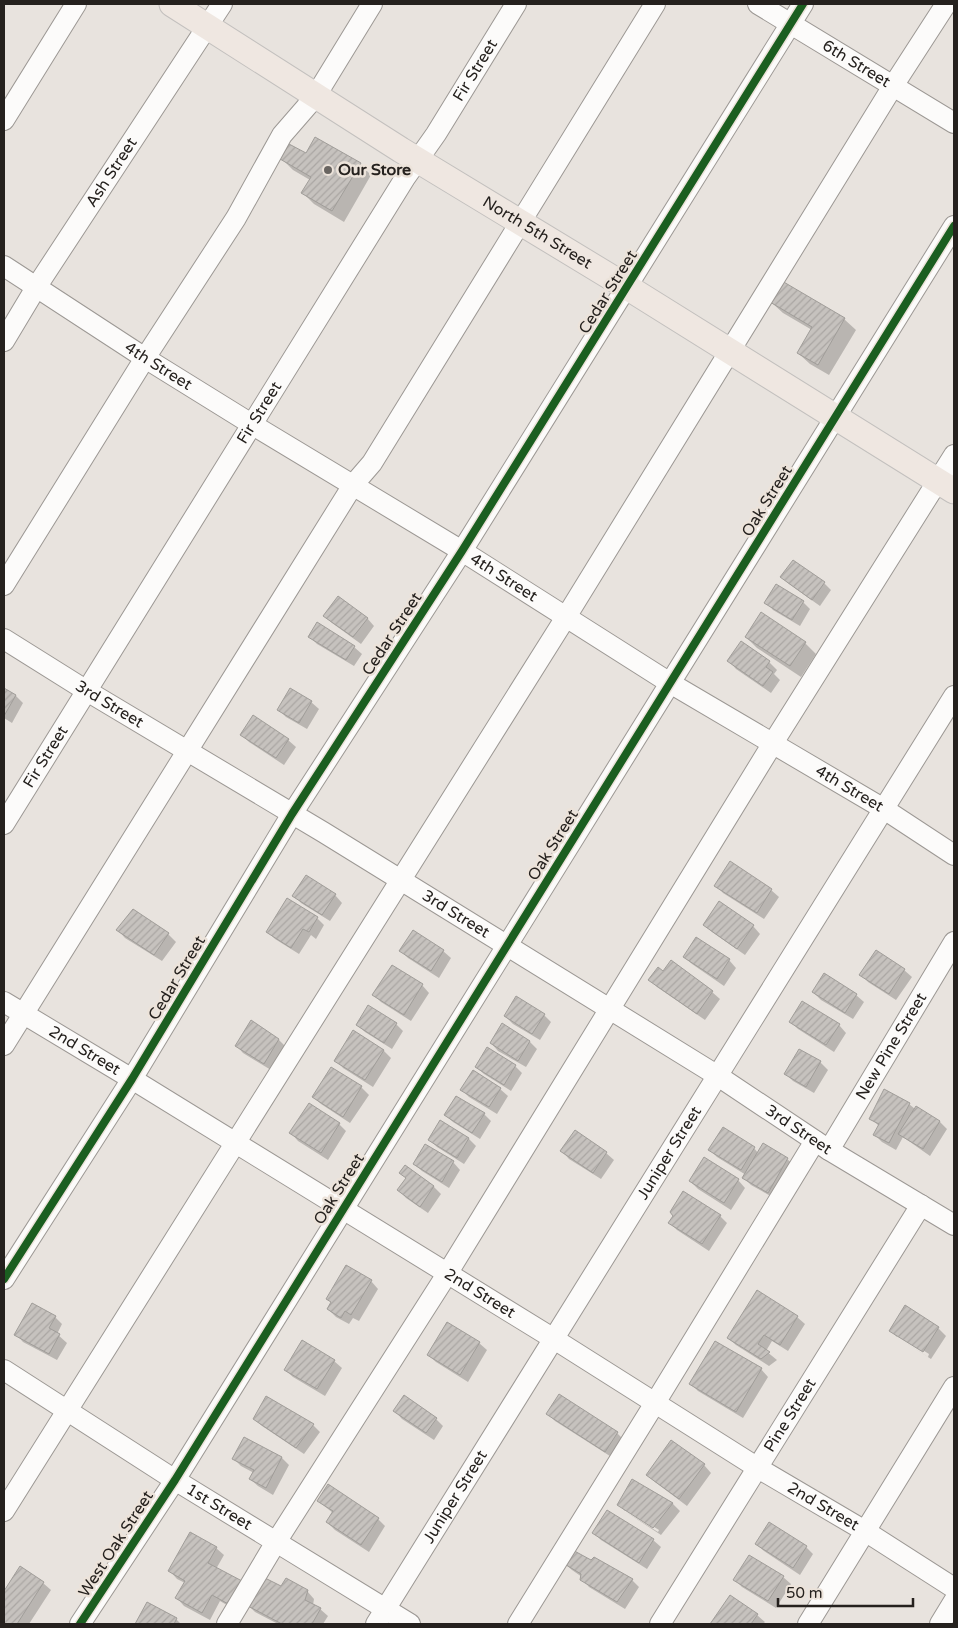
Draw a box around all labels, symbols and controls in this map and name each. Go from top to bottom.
street label: Fir Street [448,35,502,105]
street label: 6th Street [819,35,894,92]
street label: Ash Street [81,134,142,211]
place label: Our Store [338,160,411,180]
marker: Our Store [322,164,334,176]
street label: North 5th Street [479,192,596,273]
street label: Cedar Street [574,246,642,338]
street label: 4th Street [121,337,196,395]
street label: Fir Street [232,378,286,448]
street label: Oak Street [737,462,797,540]
street label: 4th Street [466,549,541,606]
street label: Cedar Street [358,589,426,679]
street label: 3rd Street [72,676,147,732]
street label: Fir Street [19,722,73,792]
street label: 4th Street [812,761,887,816]
street label: Oak Street [523,806,583,884]
street label: 3rd Street [418,886,493,943]
street label: Cedar Street [144,932,210,1024]
street label: New Pine Street [851,989,931,1104]
street label: 2nd Street [45,1021,124,1080]
street label: 3rd Street [761,1100,836,1159]
street label: Juniper Street [633,1103,706,1203]
street label: Oak Street [309,1150,369,1228]
street label: 2nd Street [441,1264,519,1323]
street label: Pine Street [760,1375,821,1456]
street label: Juniper Street [419,1446,492,1547]
street label: 2nd Street [784,1477,863,1535]
street label: 1st Street [182,1479,256,1535]
street label: West Oak Street [74,1487,158,1601]
scale bar [778,1576,913,1608]
text: 50 m [786,1584,823,1602]

